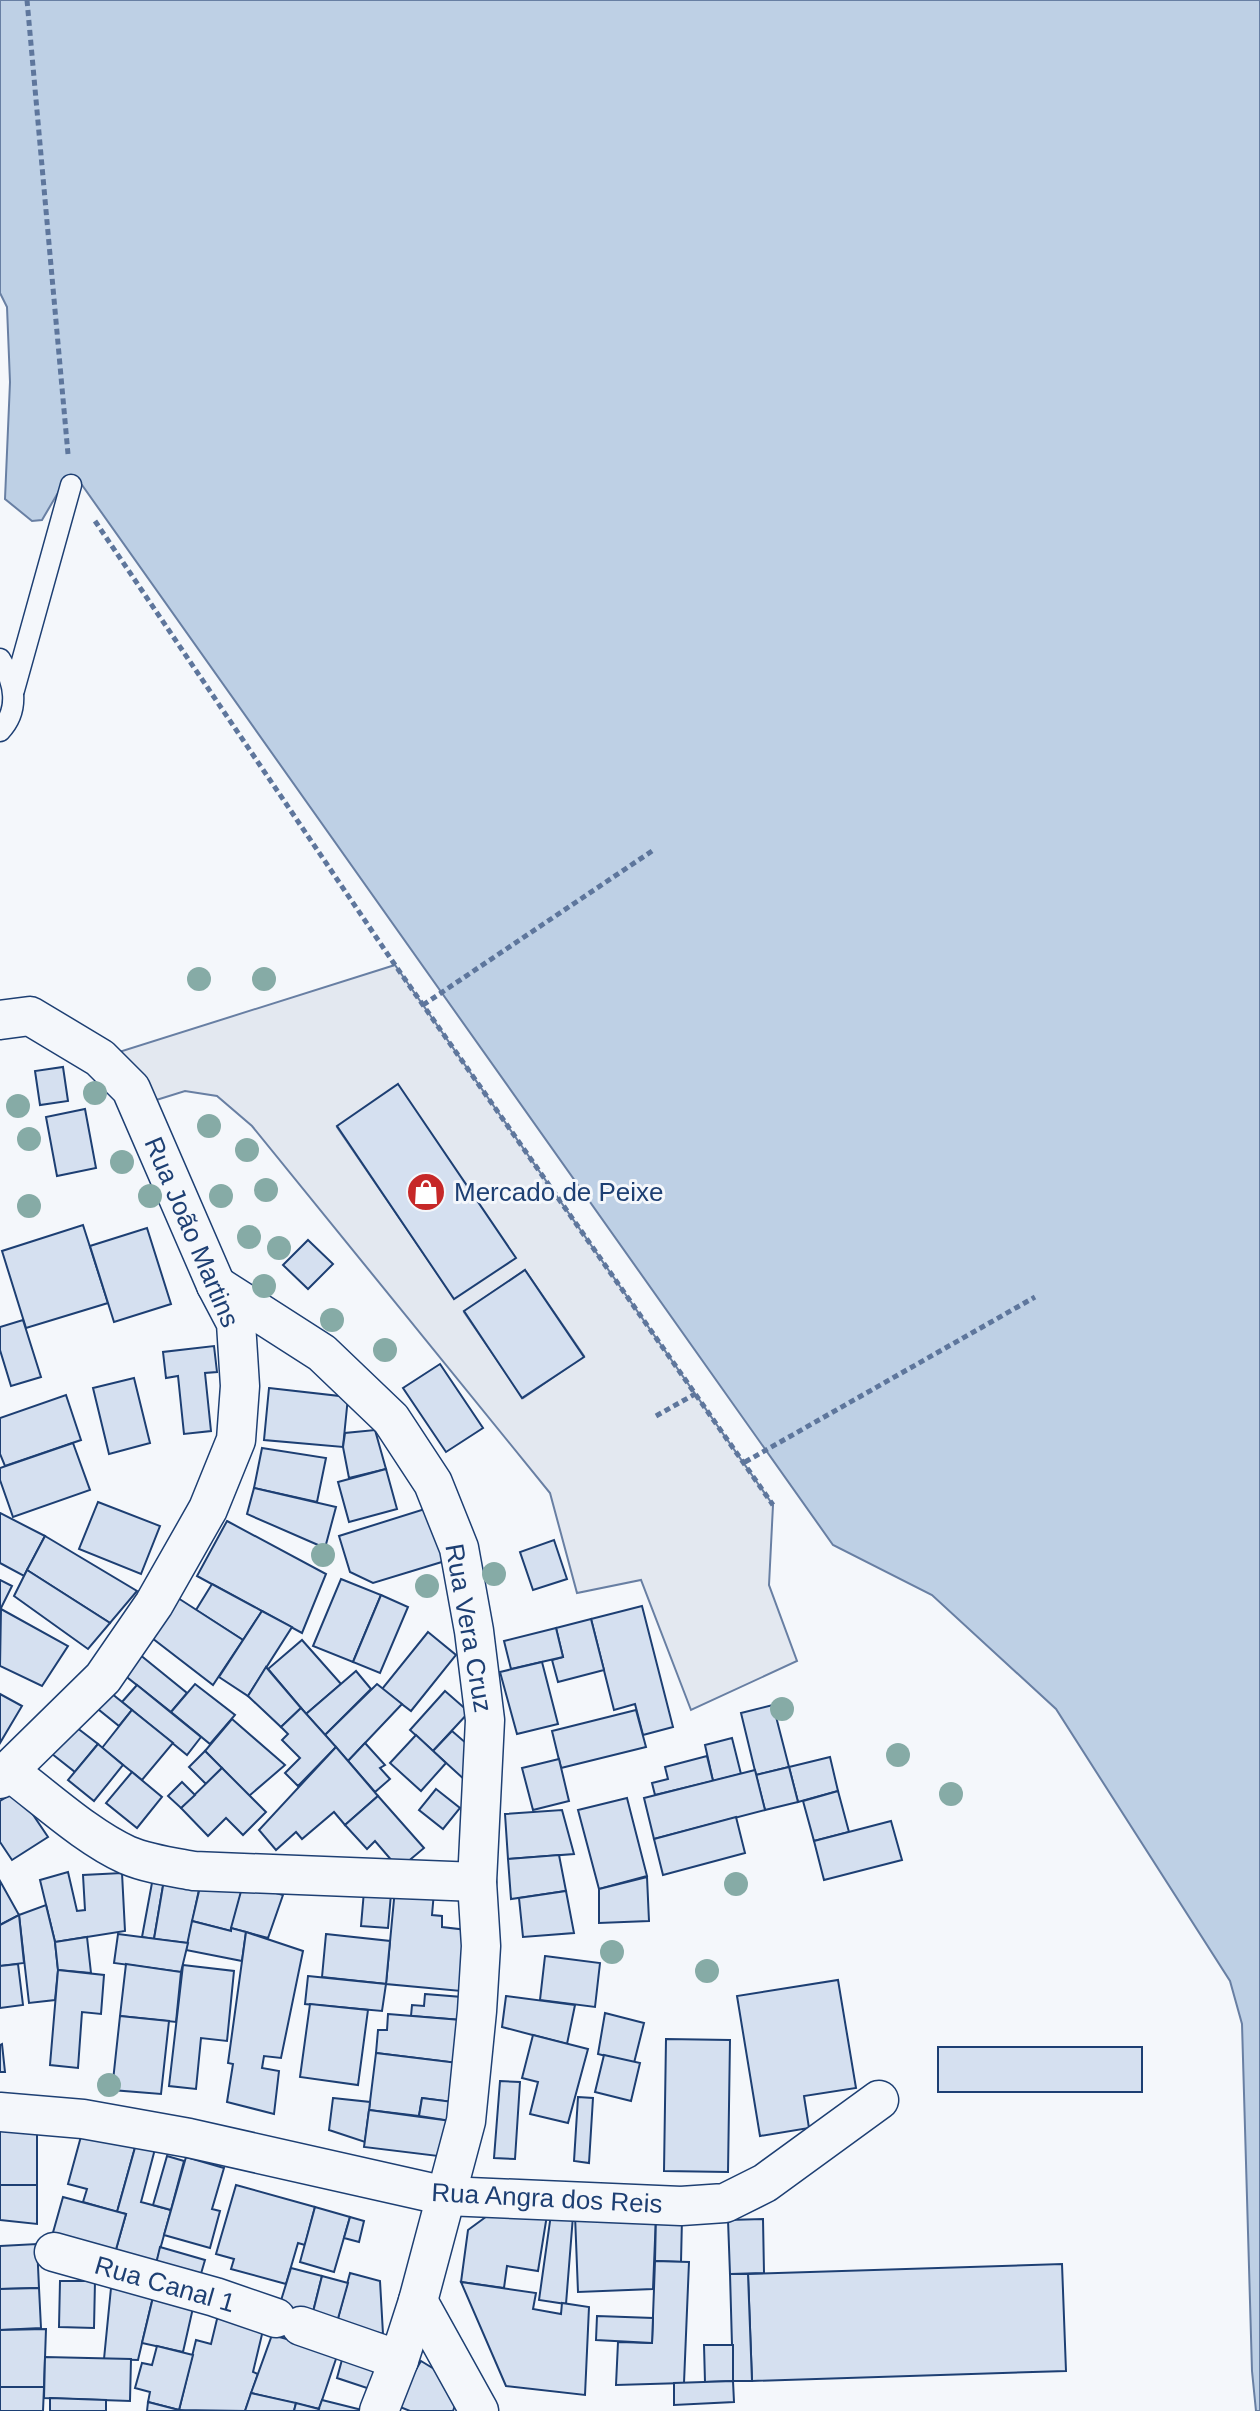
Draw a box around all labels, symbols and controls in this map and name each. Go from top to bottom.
street label: Rua João Martins [138,1132,246,1332]
shop icon: Mercado de Peixe [405,1171,447,1213]
place label: Mercado de Peixe [454,1177,664,1207]
street label: Rua Vera Cruz [439,1541,499,1715]
street label: Rua Angra dos Reis [431,2177,663,2219]
street label: Rua Canal 1 [91,2250,239,2318]

